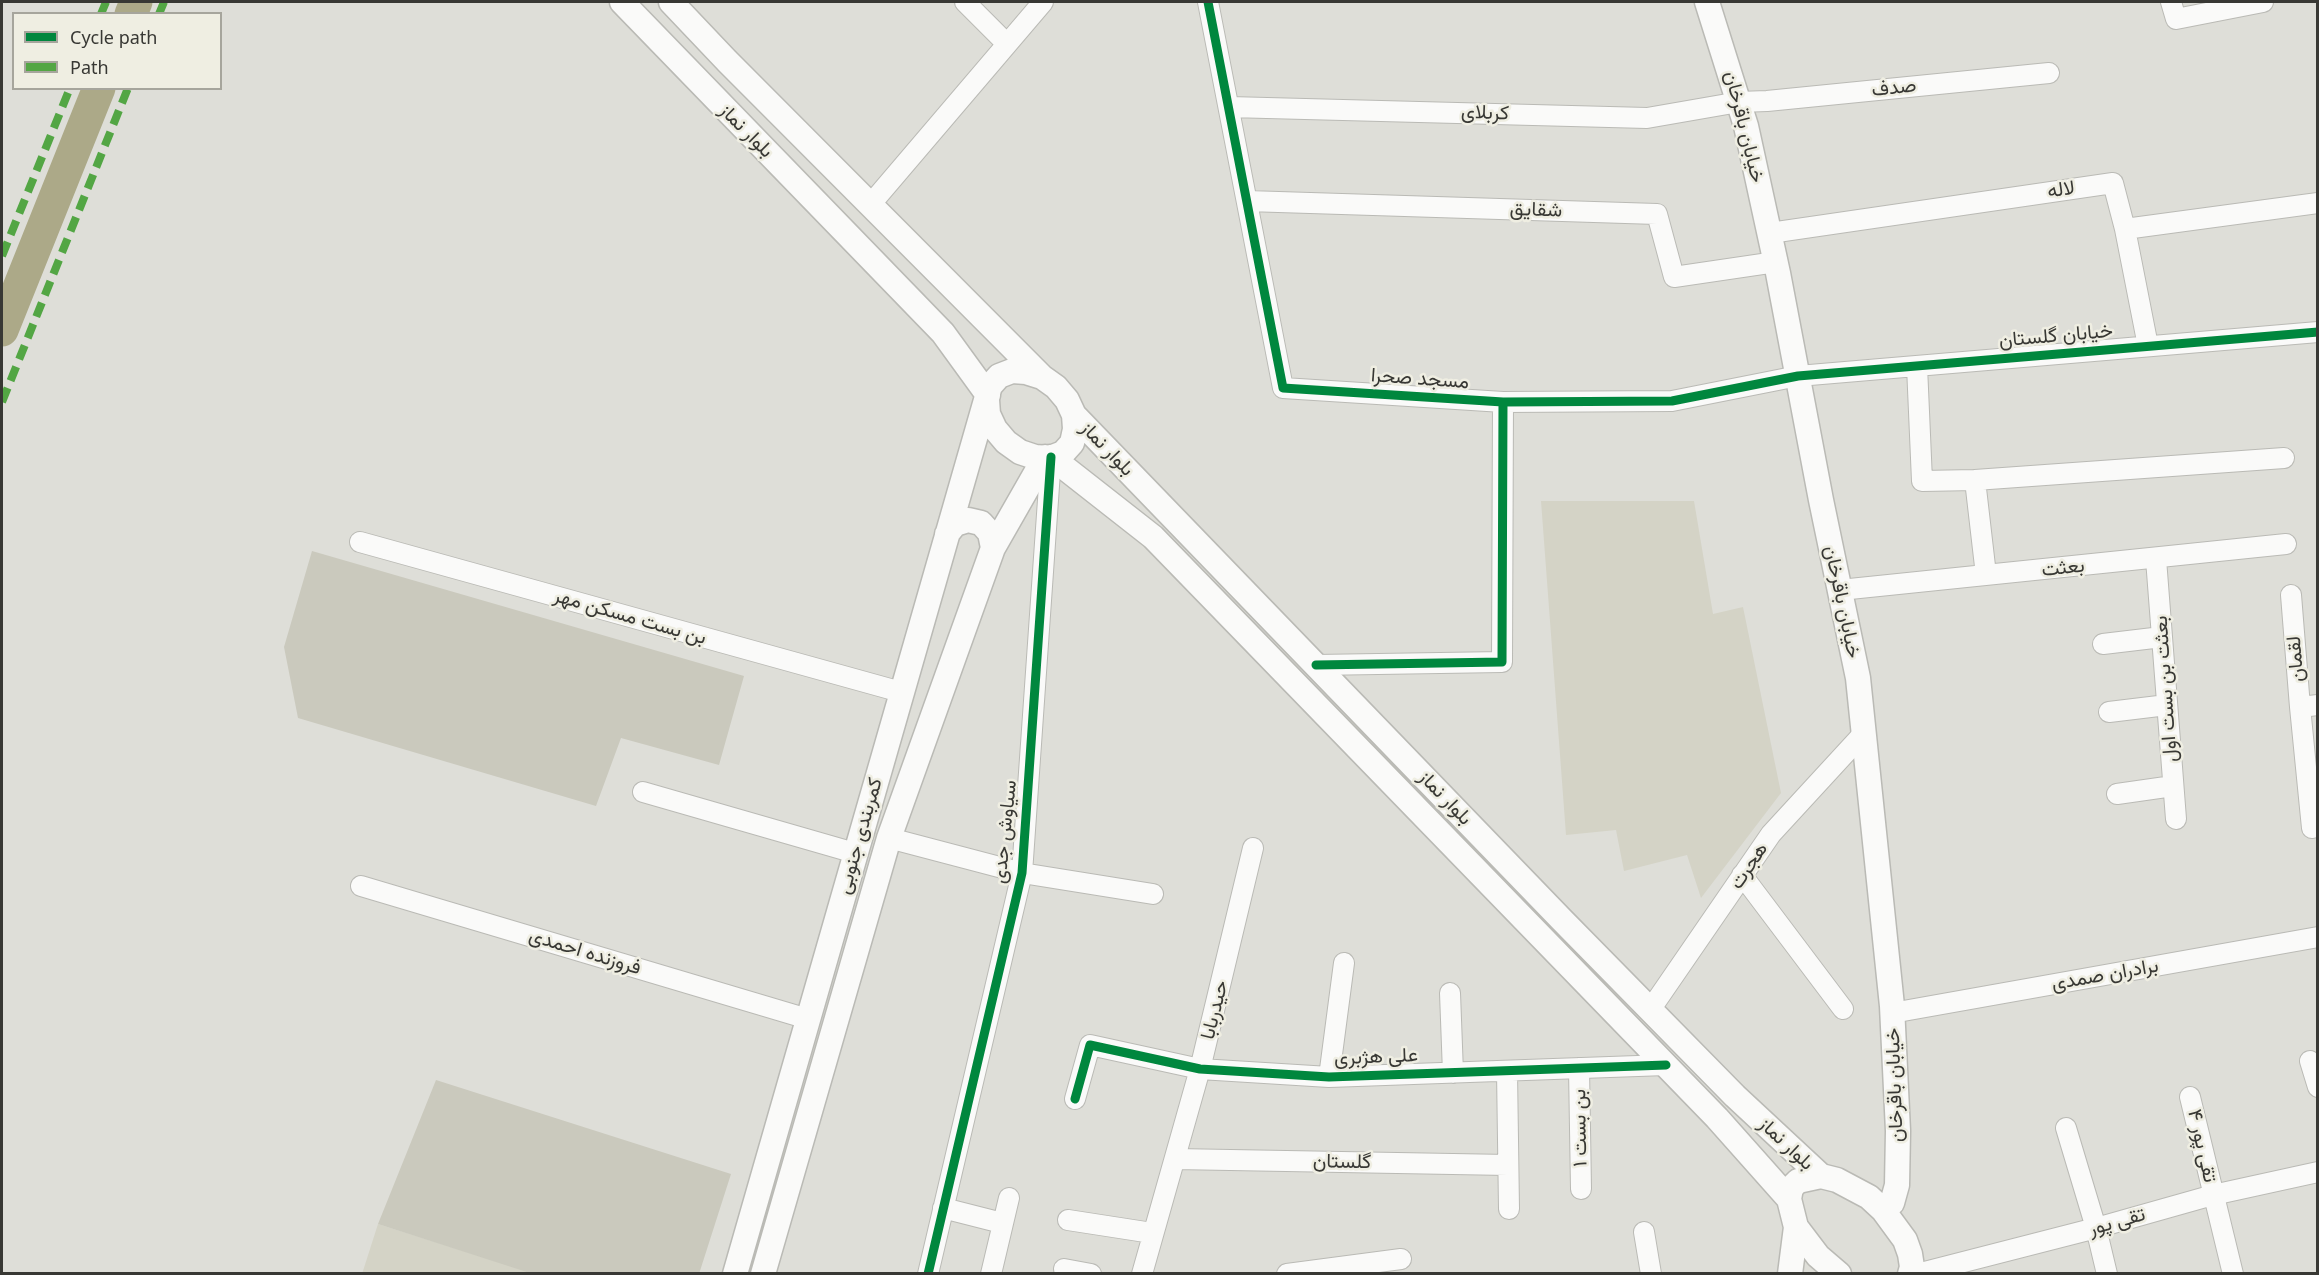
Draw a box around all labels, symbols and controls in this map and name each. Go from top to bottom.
legend [12,12,222,90]
text: Cycle path [70,25,157,49]
text: Path [70,55,109,79]
street label: خیابان باقرخان [1719,69,1769,185]
street label: صدف [1871,74,1917,102]
street label: بلوار نماز [714,99,778,163]
street label: کربلای [1461,100,1509,126]
street label: لاله [2046,176,2076,204]
street label: شقایق [1509,197,1563,223]
street label: خیابان گلستان [1998,319,2114,353]
street label: مسجد صحرا [1370,364,1470,394]
street label: بلوار نماز [1075,417,1139,481]
street label: خیابان باقرخان [1818,544,1866,660]
street label: بعثت [2040,554,2086,582]
street label: بن بست مسکن مهر [551,584,709,650]
street label: بعثت بن بست اول [2149,615,2183,763]
street label: لقمان [2282,635,2310,683]
street label: بلوار نماز [1413,766,1477,830]
street label: کمربندی جنوبی [832,775,888,897]
street label: سیاوش جدی [988,779,1022,885]
street label: هجرت [1725,838,1773,894]
street label: فروزنده احمدی [526,924,644,980]
street label: برادران صمدی [2050,954,2160,996]
street label: حیدربابا [1196,978,1234,1042]
street label: خیابان باقرخان [1881,1027,1909,1143]
street label: علی هژبری [1334,1044,1418,1070]
street label: بن بست ۱ [1567,1089,1593,1167]
street label: تقی پور ۴ [2182,1107,2222,1185]
street label: بلوار نماز [1753,1112,1819,1176]
street label: گلستان [1313,1149,1371,1175]
street label: تقی پور [2086,1202,2148,1242]

